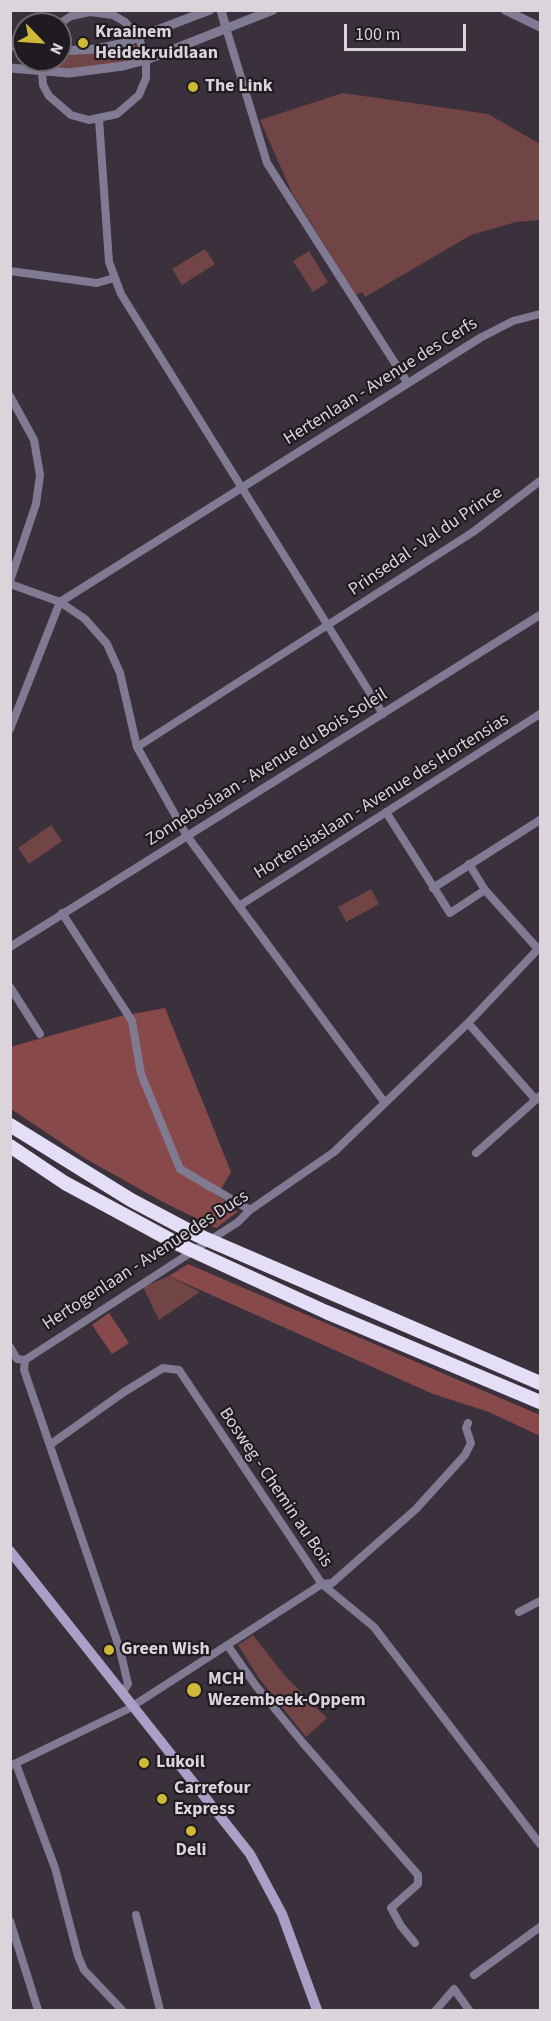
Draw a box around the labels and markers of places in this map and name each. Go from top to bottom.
place label: Kraainem Heidekruidlaan [95,22,218,64]
marker: Kraainem Heidekruidlaan [76,36,90,50]
place label: The Link [205,76,273,98]
marker: The Link [186,80,200,94]
place label: Green Wish [121,1639,210,1661]
marker: Green Wish [102,1643,116,1657]
place label: MCH Wezembeek-Oppem [208,1669,366,1712]
marker: MCH Wezembeek-Oppem [185,1681,203,1699]
place label: Lukoil [156,1752,205,1774]
marker: Lukoil [137,1756,151,1770]
place label: Carrefour Express [174,1778,251,1820]
marker: Carrefour Express [155,1792,169,1806]
marker: Deli [184,1824,198,1838]
place label: Deli [176,1840,206,1862]

